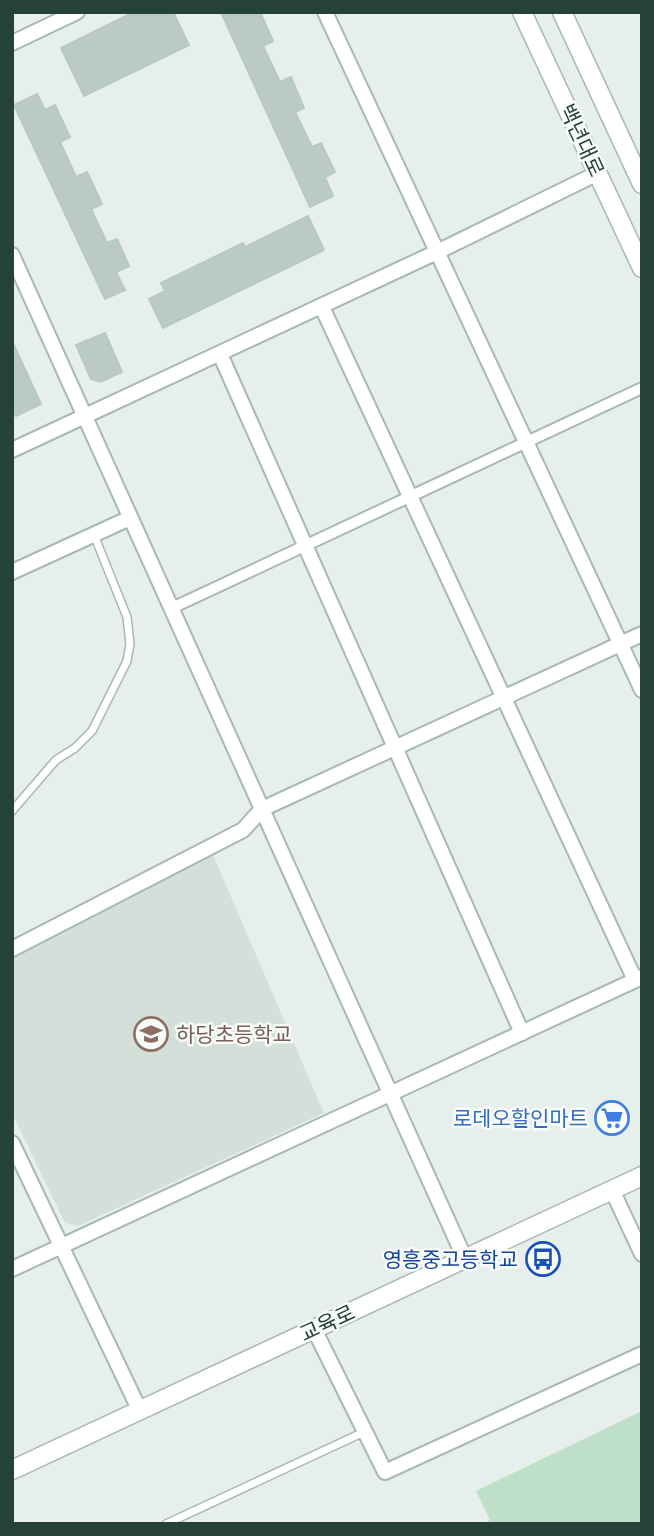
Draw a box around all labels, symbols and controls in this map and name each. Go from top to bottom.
street label: 백년대로 [554,100,610,180]
school or university icon: 하당초등학교 [132,1015,170,1053]
place label: 하당초등학교 [176,1022,292,1047]
supermarket icon: 로데오할인마트 [593,1099,631,1137]
place label: 로데오할인마트 [453,1106,588,1131]
bus stop icon: 영흥중고등학교 [524,1240,562,1278]
place label: 영흥중고등학교 [383,1247,518,1272]
street label: 교육로 [295,1299,359,1347]

